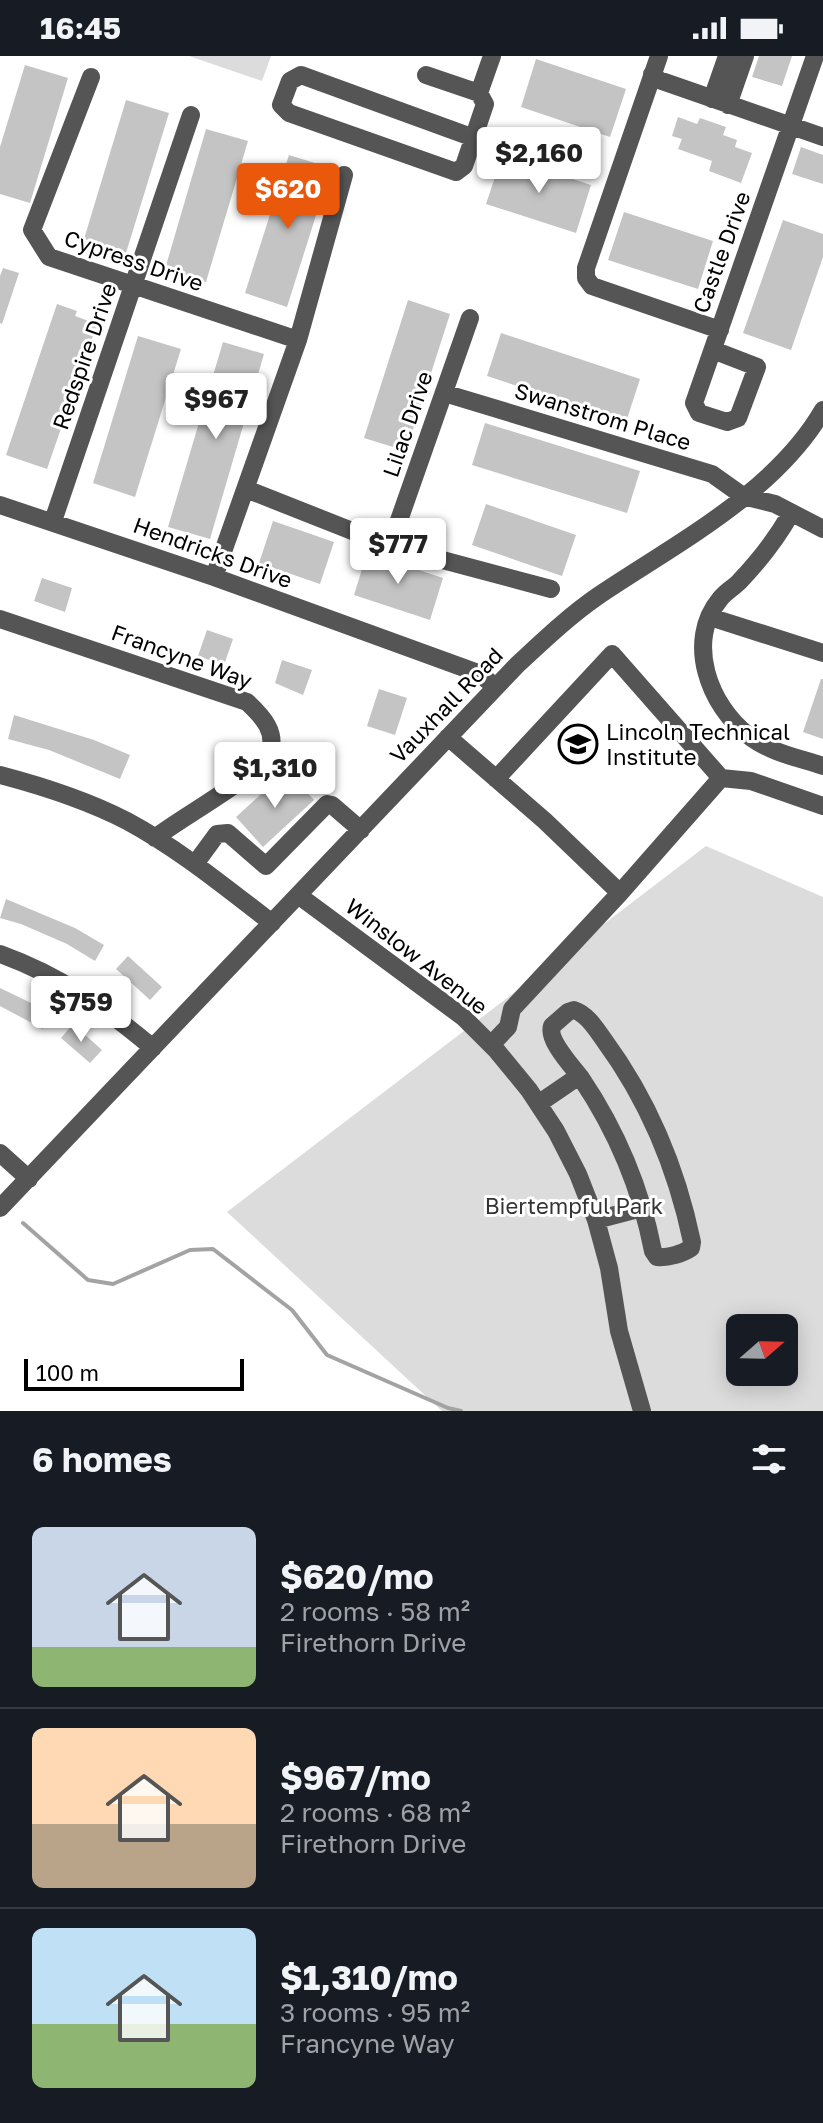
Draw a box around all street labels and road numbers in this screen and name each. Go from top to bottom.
street label: Castle Drive [687,187,755,317]
street label: Cypress Drive [61,224,207,296]
street label: Redspire Drive [46,279,122,433]
street label: Lilac Drive [376,368,438,480]
street label: Swanstrom Place [512,376,694,456]
street label: Hendricks Drive [130,511,296,593]
street label: Francyne Way [108,618,256,694]
street label: Vauxhall Road [384,641,508,769]
street label: Winslow Avenue [341,892,493,1020]

